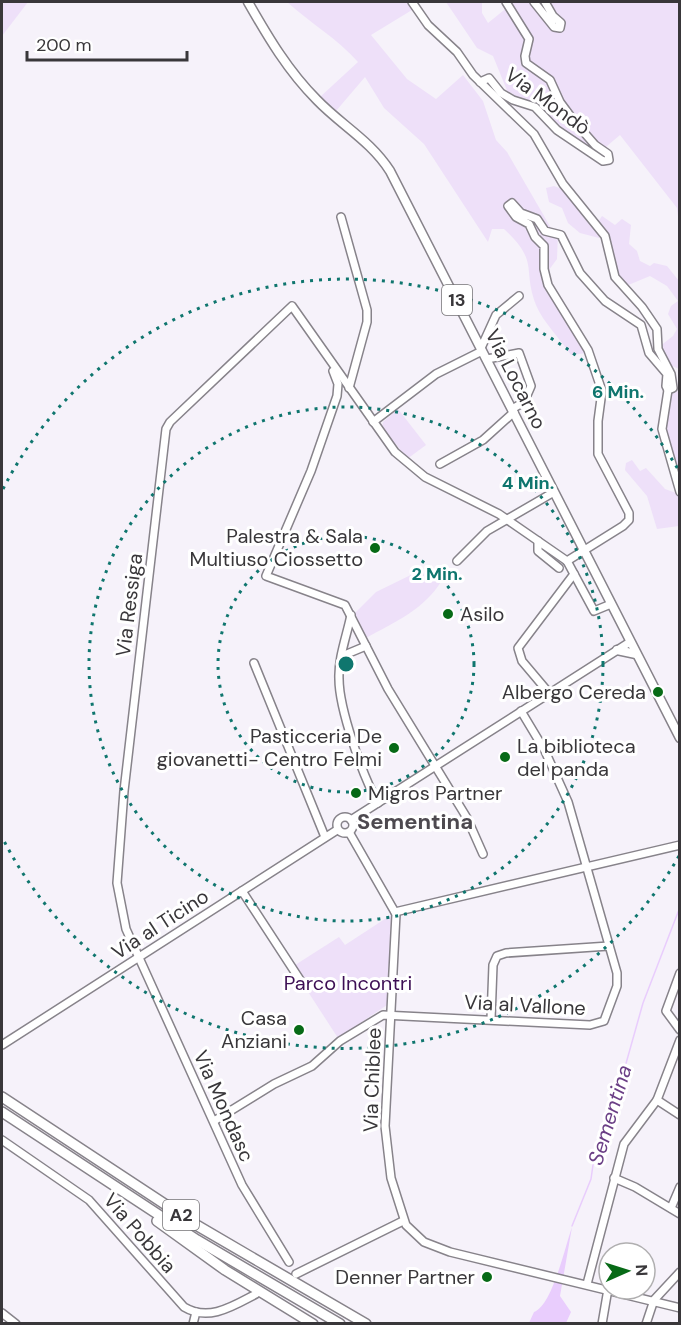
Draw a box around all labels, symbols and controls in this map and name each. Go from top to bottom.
scale bar [27,24,188,62]
text: 200 m [36,33,92,57]
street label: Via Mondò [500,61,596,141]
road number: 13 [442,285,472,315]
street label: Via Locarno [480,324,552,434]
text: 6 Min. [592,380,644,404]
text: 4 Min. [502,471,554,495]
place label: Palestra & Sala Multiuso Ciossetto [190,523,363,572]
marker: Palestra & Sala Multiuso Ciossetto [368,541,382,555]
street label: Via Ressiga [110,552,148,658]
text: 2 Min. [411,562,463,586]
place label: Asilo [460,601,504,627]
marker: Asilo [441,607,455,621]
centre of rings [336,654,356,674]
place label: Albergo Cereda [502,679,646,705]
marker: Albergo Cereda [651,685,665,699]
place label: Pasticceria De giovanetti- Centro Felmi [157,723,382,772]
place label: La biblioteca del panda [517,733,636,782]
marker: Pasticceria De giovanetti- Centro Felmi [387,741,401,755]
marker: La biblioteca del panda [498,750,512,764]
place label: Migros Partner [368,780,503,806]
marker: Migros Partner [349,786,363,800]
district label: Sementina [357,807,473,836]
street label: Via al Ticino [107,883,213,965]
park label: Parco Incontri [284,970,412,996]
street label: Via al Vallone [463,989,587,1021]
place label: Casa Anziani [221,1005,287,1054]
marker: Casa Anziani [292,1023,306,1037]
street label: Via Chiblee [357,1027,387,1133]
street label: Via Mondasc [188,1046,260,1166]
water label: Sementina [581,1061,639,1169]
street label: Via Pobbia [98,1187,182,1279]
road number: A2 [163,1200,199,1230]
north arrow [597,1241,657,1301]
place label: Denner Partner [335,1264,475,1290]
text: N [631,1264,652,1277]
marker: Denner Partner [480,1270,494,1284]

